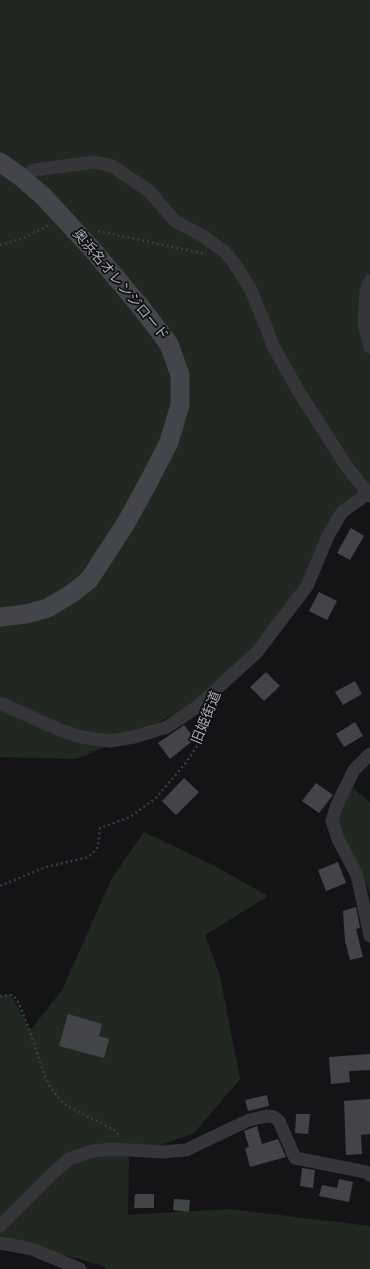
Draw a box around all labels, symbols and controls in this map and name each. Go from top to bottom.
street label: 奥浜名オレンジロード [69,226,171,344]
street label: 旧姫街道 [189,689,225,747]

